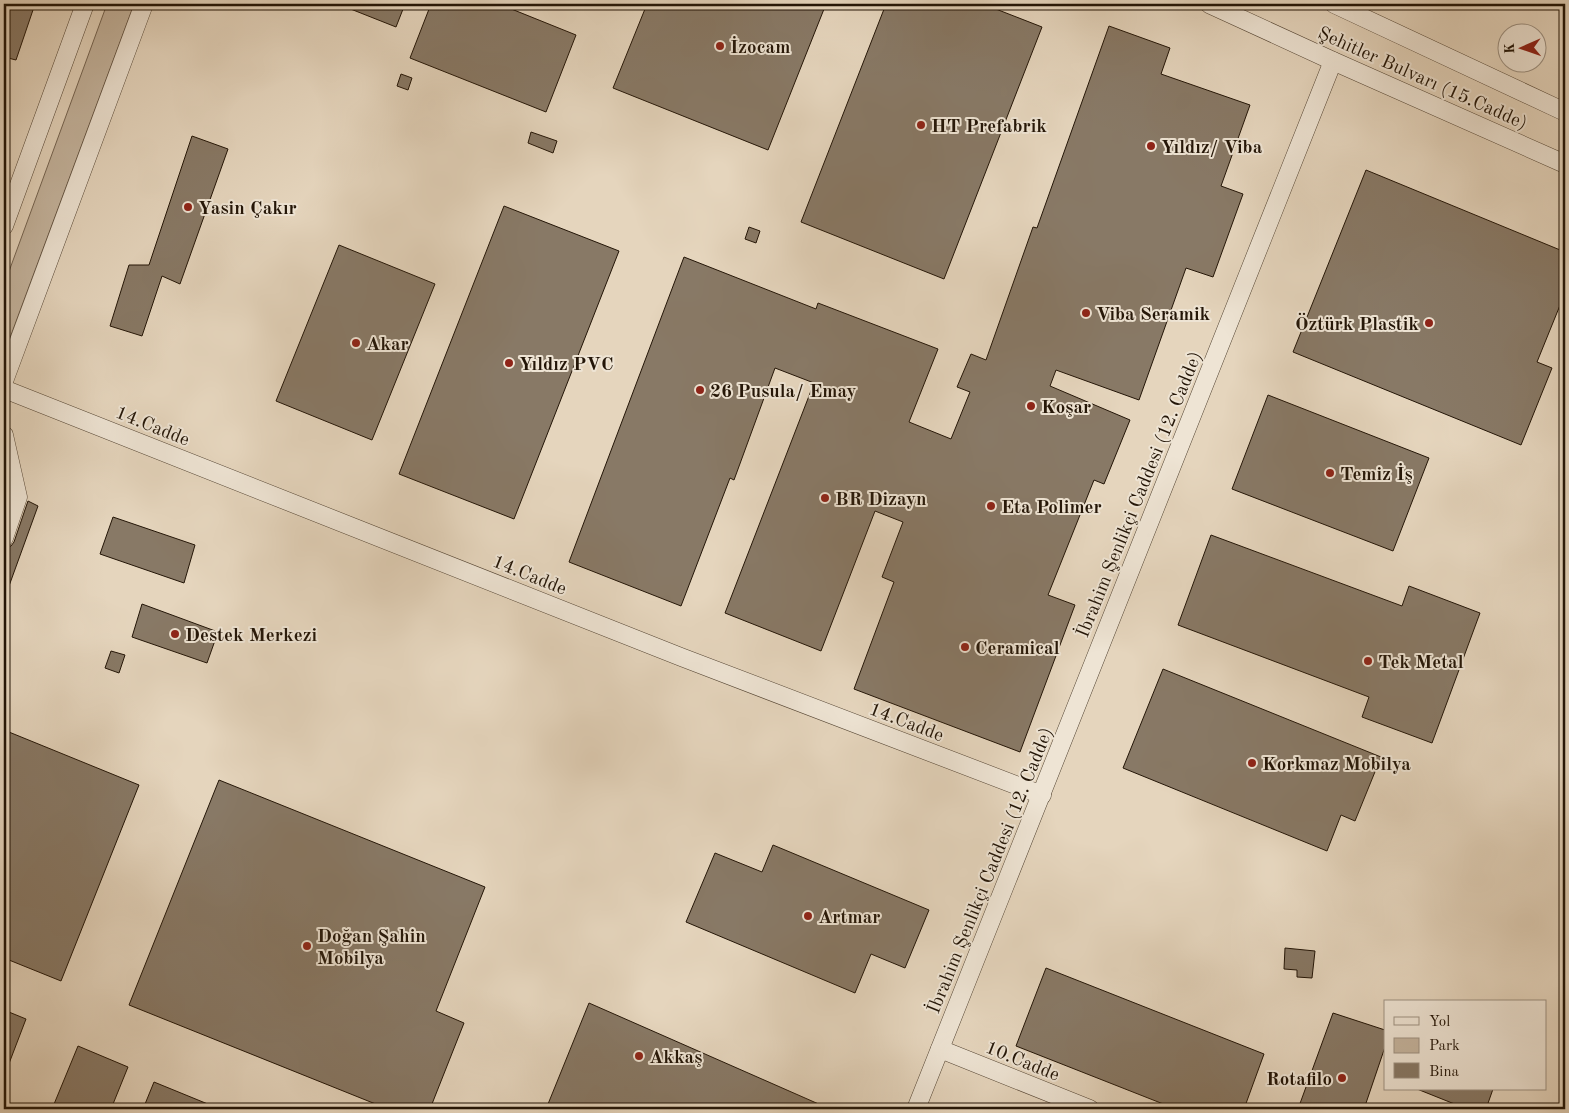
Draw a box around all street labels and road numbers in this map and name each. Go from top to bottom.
street label: Şehitler Bulvarı (15.Cadde) [1314,23,1530,134]
street label: İbrahim Şenlikçi Caddesi (12. Cadde) [1071,348,1207,641]
street label: 14.Cadde [112,404,192,451]
street label: 14.Cadde [489,553,569,600]
street label: 14.Cadde [866,700,946,746]
street label: İbrahim Şenlikçi Caddesi (12. Cadde) [922,724,1058,1017]
street label: 10.Cadde [982,1039,1062,1086]

